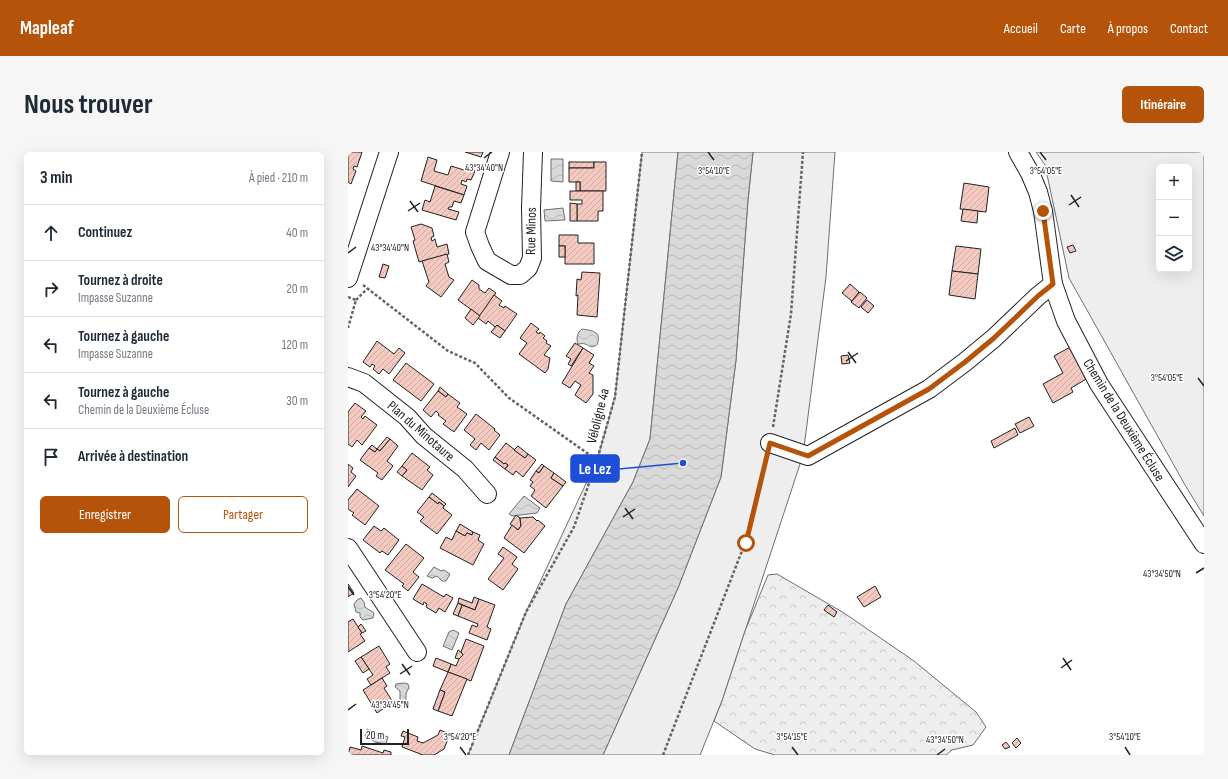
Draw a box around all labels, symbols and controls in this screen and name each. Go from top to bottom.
text: Mapleaf [20,17,74,40]
text: Accueil [1004,20,1038,37]
text: Carte [1060,20,1086,37]
text: À propos [1108,20,1148,37]
text: Contact [1170,20,1208,37]
button: Itinéraire [1122,86,1204,123]
text: Nous trouver [24,88,153,121]
text: 43°34'40"N [465,162,503,174]
map controls [1156,164,1192,272]
button: + [1156,164,1192,200]
text: 3°54'10"E [698,165,730,177]
text: 3°54'05"E [1030,165,1062,177]
text: 3 min [40,168,73,188]
text: À pied · 210 m [249,170,308,186]
button: − [1156,200,1192,236]
route end [1034,202,1052,220]
street label: Rue Minos [522,207,540,255]
icon: ahead [40,222,62,244]
text: Continuez [78,223,132,242]
text: 40 m [286,225,308,241]
button: layers [1156,236,1192,272]
text: 43°34'40"N [371,242,409,254]
text: Tournez à droite [78,271,163,290]
icon: right [40,278,62,300]
text: 20 m [286,281,308,297]
text: Impasse Suzanne [78,290,153,306]
text: Tournez à gauche [78,327,169,346]
icon: left [40,334,62,356]
text: 120 m [282,337,308,353]
text: Impasse Suzanne [78,346,153,362]
street label: Chemin de la Deuxième Écluse [1079,356,1169,484]
text: 3°54'05"E [1151,372,1183,384]
text: Tournez à gauche [78,383,169,402]
street label: Véloligne 4a [583,387,613,445]
icon: left [40,390,62,412]
text: 30 m [286,393,308,409]
street label: Plan du Minotaure [384,397,458,465]
text: Chemin de la Deuxième Écluse [78,402,209,418]
icon: arrive [40,446,62,468]
text: Arrivée à destination [78,447,188,466]
callout: Le Lez [571,455,619,482]
text: Le Lez [579,460,611,479]
button: Enregistrer [40,496,170,533]
button: Partager [178,496,308,533]
route start [737,534,755,552]
text: 43°34'50"N [1143,568,1181,580]
text: 3°54'20"E [369,589,401,601]
text: 43°34'45"N [371,699,409,711]
scale bar [360,727,409,746]
text: 20 m [366,729,384,742]
text: 3°54'20"E [444,731,476,743]
text: 3°54'15"E [776,731,808,743]
text: 3°54'10"E [1109,731,1141,743]
text: 43°34'50"N [926,734,964,746]

